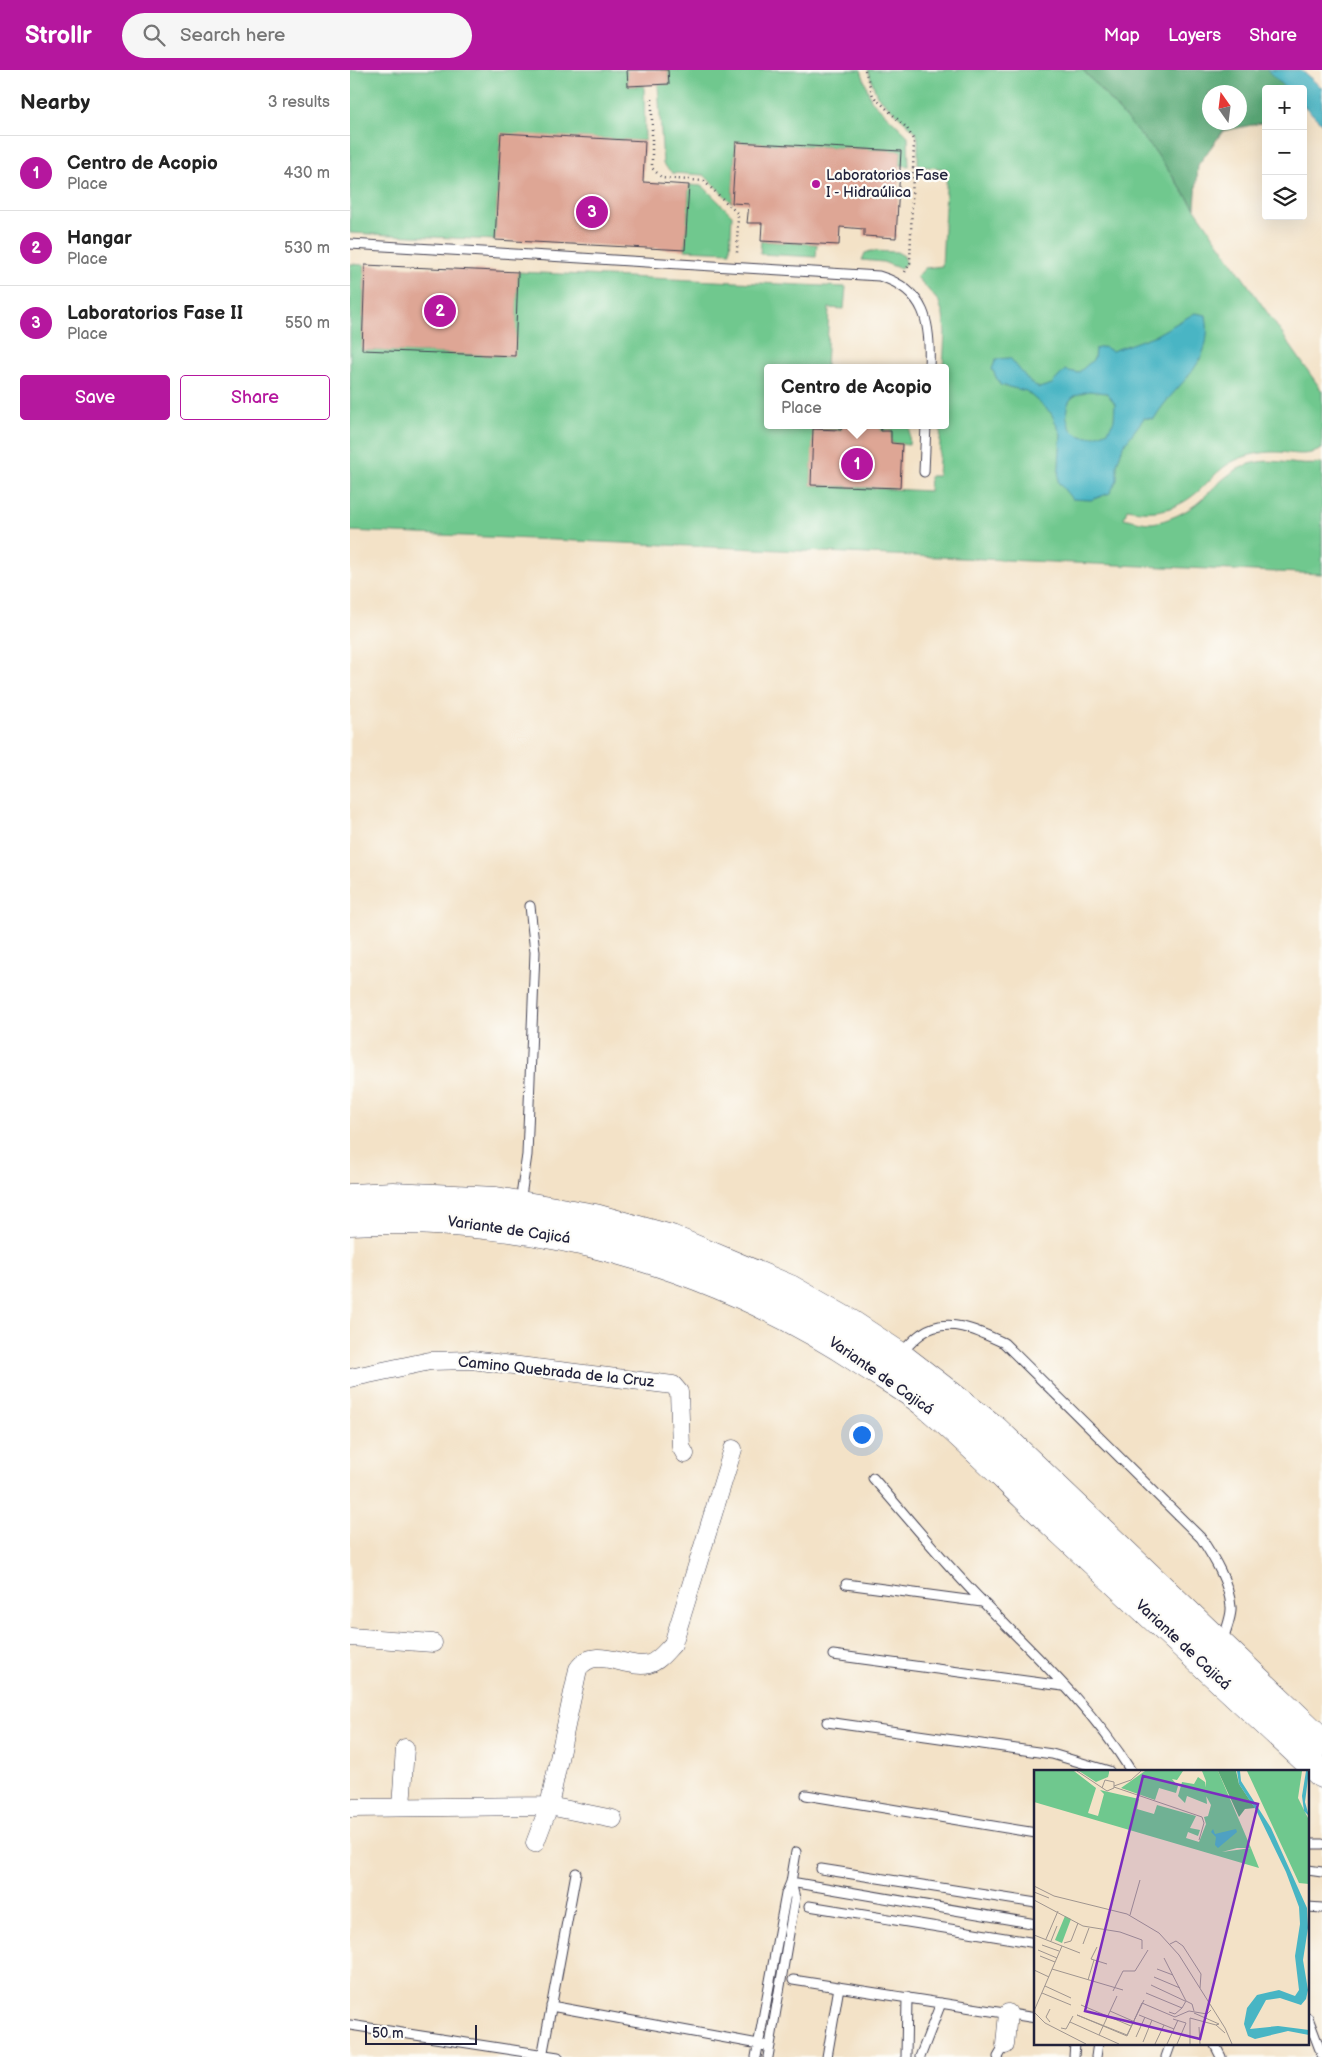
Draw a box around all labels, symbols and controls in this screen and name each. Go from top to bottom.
search box [122,13,472,58]
text: Strollr [25,21,92,50]
icon: search [140,21,168,49]
text: Search here [180,24,285,47]
text: Map [1104,25,1140,46]
text: Layers [1168,25,1221,46]
text: Share [1249,25,1297,46]
north arrow [1202,85,1247,130]
map controls [1262,85,1307,220]
button: + [1262,85,1307,130]
text: Nearby [20,90,90,115]
text: 3 results [268,93,330,112]
button: − [1262,130,1307,175]
text: Centro de Acopio [67,152,218,175]
text: 1 [33,164,39,183]
text: 430 m [283,164,330,183]
place label: Laboratorios Fase I - Hidraúlica [826,166,948,202]
text: Place [67,175,108,194]
button: layers [1262,175,1307,220]
marker: Laboratorios Fase I - Hidraúlica [810,178,822,190]
pin: 3 [576,193,608,231]
text: Hangar [67,227,132,250]
text: 2 [31,239,41,258]
text: 530 m [284,239,330,258]
text: Place [67,250,108,269]
pin: 2 [424,292,456,330]
text: Laboratorios Fase II [67,302,243,325]
text: 3 [31,314,41,333]
text: 550 m [285,314,330,333]
text: Place [67,325,108,344]
popup [764,364,949,429]
button: Save [20,375,170,420]
button: Share [180,375,330,420]
text: Centro de Acopio [781,376,932,399]
text: Place [781,399,822,418]
pin: 1 [841,445,873,483]
street label: Variante de Cajicá [446,1212,572,1248]
street label: Variante de Cajicá [825,1333,937,1419]
street label: Camino Quebrada de la Cruz [457,1352,656,1392]
your location [849,1422,875,1448]
street label: Variante de Cajicá [1131,1596,1235,1694]
inset map [1034,1770,1309,2044]
scale bar [365,2022,478,2045]
text: 50 m [372,2025,404,2042]

